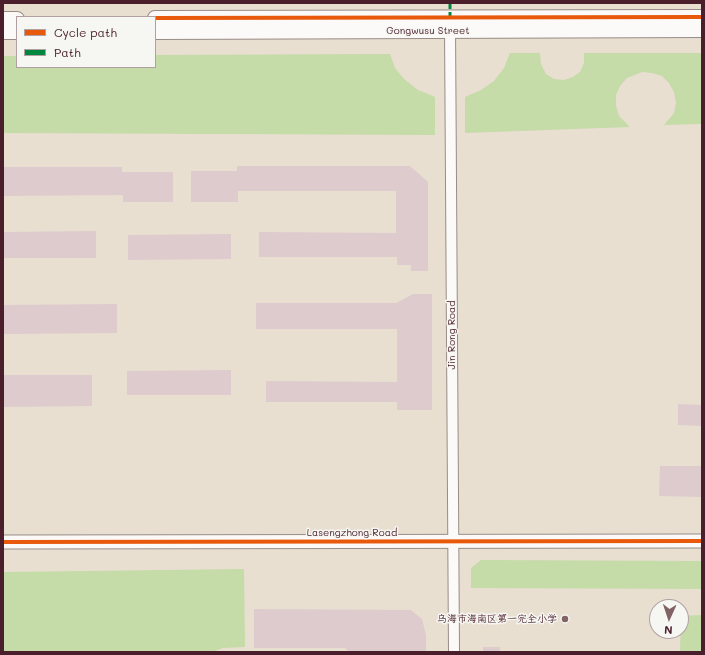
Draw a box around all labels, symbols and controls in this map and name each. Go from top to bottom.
legend [16,16,156,68]
text: Cycle path [54,24,117,40]
street label: Gongwusu Street [386,25,470,37]
text: Path [54,44,81,60]
street label: Jin Rong Road [446,300,458,370]
street label: Lasengzhong Road [307,527,397,539]
north arrow [649,599,689,639]
place label: 乌海市海南区第一完全小学 [437,613,557,625]
marker: 乌海市海南区第一完全小学 [560,614,570,624]
text: N [664,623,673,638]

